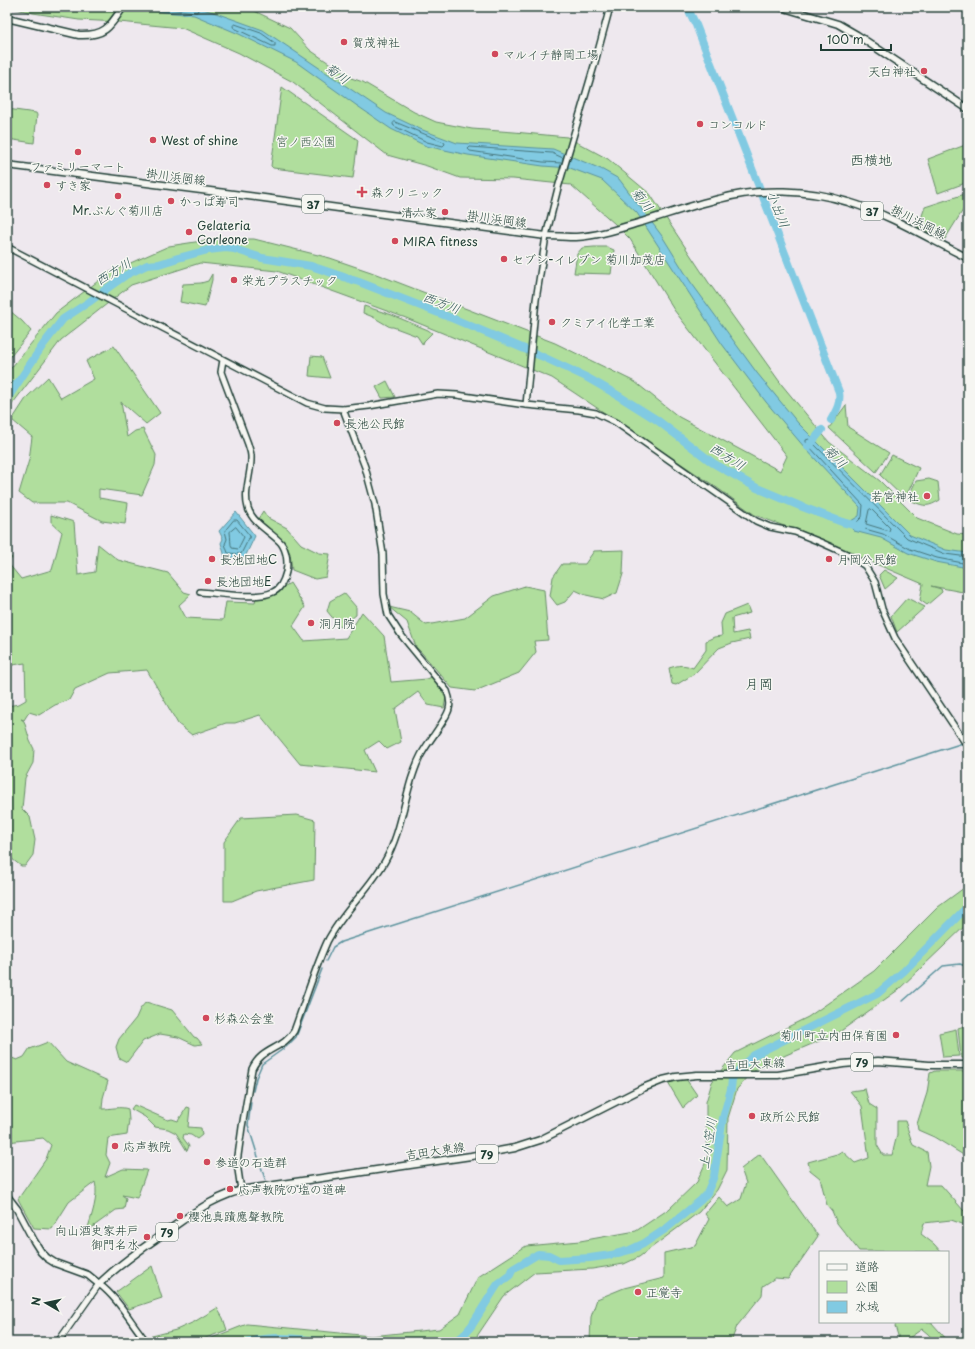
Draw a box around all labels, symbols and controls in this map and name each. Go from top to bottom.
scale bar [821,26,891,52]
text: 100 m [827,30,864,48]
place label: 賀茂神社 [352,33,400,51]
marker: 賀茂神社 [339,37,349,47]
place label: マルイチ静岡工場 [503,45,599,63]
marker: マルイチ静岡工場 [490,49,500,59]
water label: 菊川 [322,58,354,88]
place label: 天白神社 [868,62,916,80]
marker: 天白神社 [919,66,929,76]
place label: コンコルド [708,115,768,133]
marker: コンコルド [695,119,705,129]
place label: West of shine [161,131,239,149]
park label: 宮ノ西公園 [276,132,336,150]
marker: West of shine [148,135,158,145]
marker: ファミリーマート [73,147,83,157]
district label: 西横地 [850,149,892,170]
place label: ファミリーマート [30,157,126,175]
street label: 掛川浜岡線 [145,163,207,189]
place label: すき家 [55,176,91,194]
marker: すき家 [42,180,52,190]
place label: 森クリニック [371,183,443,201]
water label: 菊川 [628,183,658,215]
marker: 森クリニック [356,186,368,198]
water label: 小出川 [763,187,795,231]
marker: Mr.ぶんぐ菊川店 [113,191,123,201]
place label: かっぱ寿司 [179,192,239,210]
road number: 37 [302,195,324,213]
marker: かっぱ寿司 [166,196,176,206]
street label: 掛川浜岡線 [888,199,950,243]
place label: Mr.ぶんぐ菊川店 [72,201,164,219]
road number: 37 [861,202,883,220]
place label: 清六家 [401,203,437,221]
street label: 掛川浜岡線 [466,205,528,231]
marker: 清六家 [440,207,450,217]
place label: Gelateria Corleone [197,216,251,248]
marker: Gelateria Corleone [184,227,194,237]
place label: MIRA fitness [403,232,478,250]
marker: MIRA fitness [390,236,400,246]
place label: セブン-イレブン 菊川加茂店 [512,250,666,268]
water label: 西方川 [91,253,135,289]
marker: セブン-イレブン 菊川加茂店 [499,254,509,264]
place label: 栄光プラスチック [242,271,338,289]
marker: 栄光プラスチック [229,275,239,285]
water label: 西方川 [420,286,464,318]
place label: クミアイ化学工業 [560,313,655,331]
marker: クミアイ化学工業 [547,317,557,327]
place label: 長池公民館 [345,414,405,432]
marker: 長池公民館 [332,418,342,428]
water label: 西方川 [706,438,750,474]
water label: 菊川 [820,440,852,472]
place label: 若宮神社 [871,487,919,505]
marker: 若宮神社 [922,491,932,501]
place label: 長池団地C [220,550,277,568]
place label: 月岡公民館 [837,550,897,568]
marker: 長池団地C [207,554,217,564]
marker: 月岡公民館 [824,554,834,564]
place label: 長池団地E [216,572,272,590]
marker: 長池団地E [203,576,213,586]
place label: 洞月院 [319,614,355,632]
marker: 洞月院 [306,618,316,628]
district label: 月岡 [745,673,773,694]
place label: 杉森公会堂 [214,1009,274,1027]
marker: 杉森公会堂 [201,1013,211,1023]
place label: 菊川町立内田保育園 [780,1026,888,1044]
marker: 菊川町立内田保育園 [891,1030,901,1040]
street label: 吉田大東線 [725,1053,785,1073]
road number: 79 [851,1053,873,1071]
place label: 政所公民館 [760,1107,820,1125]
marker: 政所公民館 [747,1111,757,1121]
water label: 上小笠川 [694,1116,720,1170]
place label: 応声教院 [123,1137,171,1155]
street label: 吉田大東線 [404,1137,466,1163]
marker: 応声教院 [110,1141,120,1151]
road number: 79 [476,1145,498,1163]
place label: 参道の石造群 [215,1153,287,1171]
marker: 参道の石造群 [202,1157,212,1167]
place label: 応声教院の塩の道碑 [238,1180,346,1198]
marker: 応声教院の塩の道碑 [225,1184,235,1194]
place label: 櫻池真蹟應聲教院 [188,1207,284,1225]
marker: 櫻池真蹟應聲教院 [175,1211,185,1221]
place label: 向山酒史家井戸 御門名水 [55,1221,139,1253]
road number: 79 [156,1223,178,1241]
marker: 向山酒史家井戸 御門名水 [142,1232,152,1242]
legend [819,1251,949,1323]
text: 道路 [855,1257,879,1275]
text: 公園 [855,1277,879,1295]
north arrow [26,1283,66,1323]
place label: 正覚寺 [646,1283,682,1301]
marker: 正覚寺 [633,1287,643,1297]
text: N [27,1295,45,1307]
text: 水域 [855,1297,879,1315]

